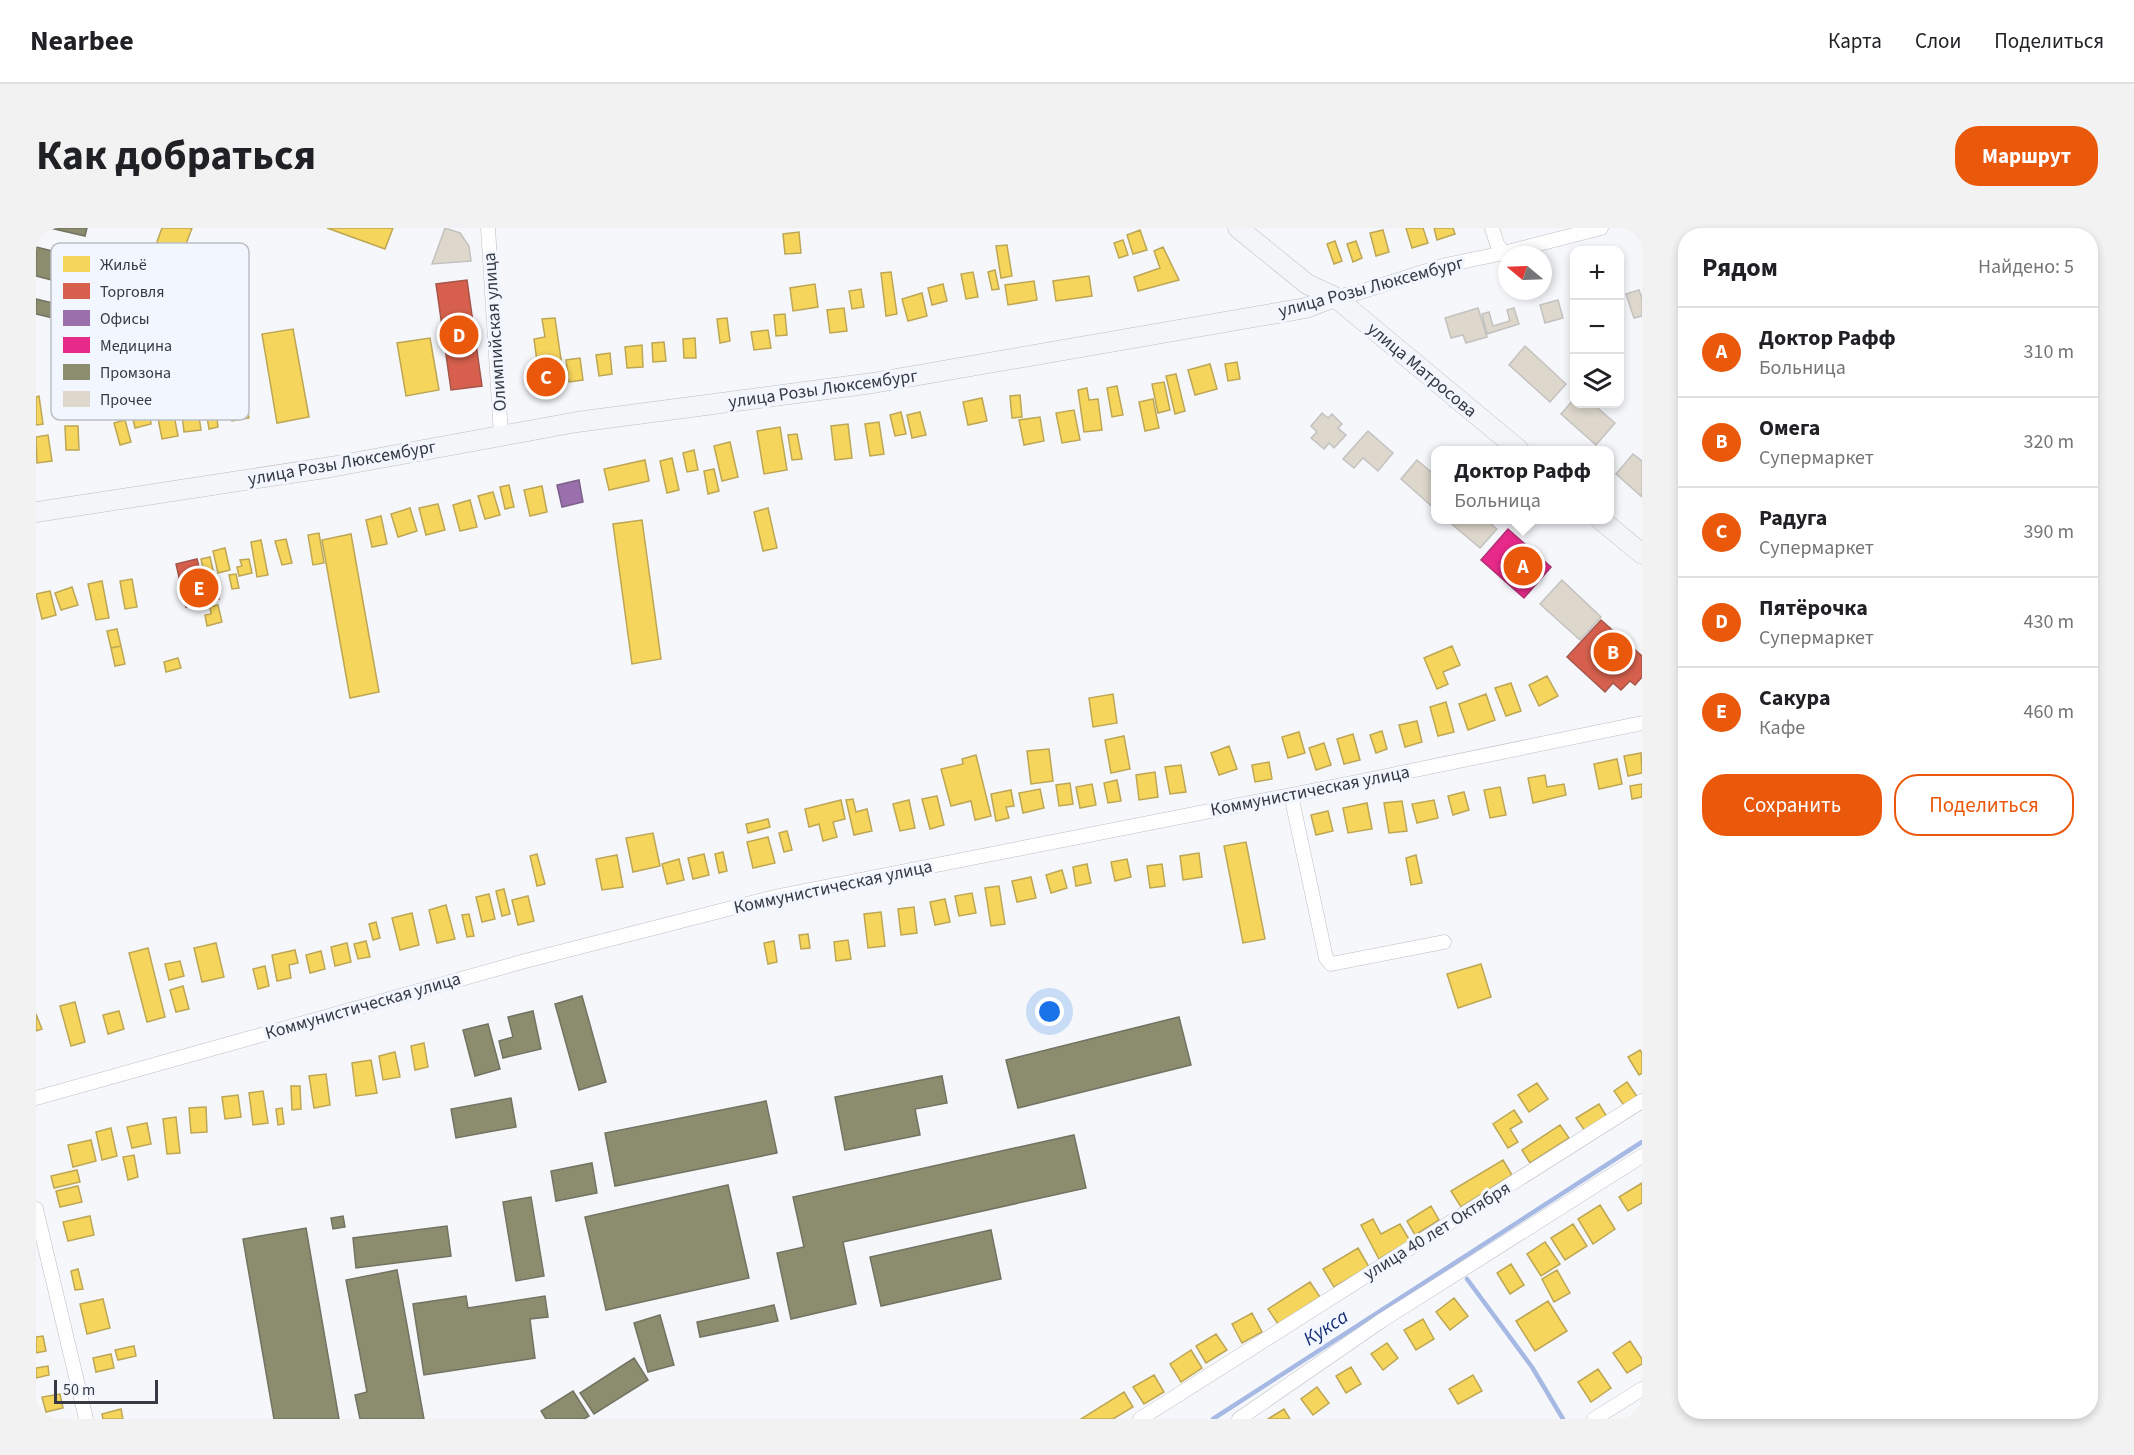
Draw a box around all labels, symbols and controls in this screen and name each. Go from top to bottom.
text: Nearbee [30,21,134,61]
text: Карта [1828,26,1882,56]
text: Слои [1915,26,1961,56]
text: Поделиться [1994,26,2104,56]
text: Как добраться [36,126,316,186]
button: Маршрут [1955,126,2098,186]
legend [51,243,249,420]
north arrow [1498,246,1552,300]
map controls [1570,246,1624,408]
button: + [1570,246,1624,300]
text: Рядом [1702,249,1778,286]
street label: улица Розы Люксембург [1276,250,1466,324]
street label: Олимпийская улица [477,252,513,412]
text: Найдено: 5 [1978,253,2074,281]
text: Жильё [100,254,147,276]
text: Торговля [100,281,165,303]
button: − [1570,300,1624,354]
text: Офисы [100,308,150,330]
pin: D [440,312,478,358]
street label: улица Матросова [1362,317,1482,423]
text: Доктор Рафф [1759,322,1896,354]
text: Медицина [100,335,172,357]
text: A [1716,338,1727,366]
text: 310 m [2024,338,2074,366]
pin: C [526,354,566,400]
button: layers [1570,354,1624,408]
text: Больница [1759,354,1846,382]
text: Промзона [100,362,171,384]
street label: улица Розы Люксембург [727,363,919,415]
text: Прочее [100,389,152,411]
text: Омега [1759,412,1820,444]
text: B [1715,428,1728,456]
text: 320 m [2024,428,2074,456]
street label: улица Розы Люксембург [246,434,438,492]
text: Супермаркет [1759,444,1874,472]
popup [1431,446,1614,524]
text: Доктор Рафф [1454,455,1591,487]
text: Больница [1454,487,1541,515]
text: Радуга [1759,502,1827,534]
text: C [1716,518,1727,546]
text: 390 m [2024,518,2074,546]
text: Супермаркет [1759,534,1874,562]
pin: A [1504,544,1542,588]
pin: E [180,566,218,610]
text: Пятёрочка [1759,592,1868,624]
text: D [1715,608,1728,636]
text: 430 m [2024,608,2074,636]
text: Супермаркет [1759,624,1874,652]
pin: B [1594,630,1632,674]
text: Сакура [1759,682,1830,714]
text: E [1716,698,1727,726]
text: 460 m [2024,698,2074,726]
text: Кафе [1759,714,1805,742]
street label: Коммунистическая улица [1208,759,1412,823]
button: Сохранить [1702,774,1882,836]
button: Поделиться [1894,774,2074,836]
street label: Коммунистическая улица [732,854,934,920]
street label: Коммунистическая улица [262,966,464,1046]
your location [1035,997,1064,1026]
street label: улица 40 лет Октября [1359,1176,1515,1286]
water label: Кукса [1298,1303,1354,1353]
scale bar [54,1377,158,1404]
text: 50 m [63,1379,95,1401]

